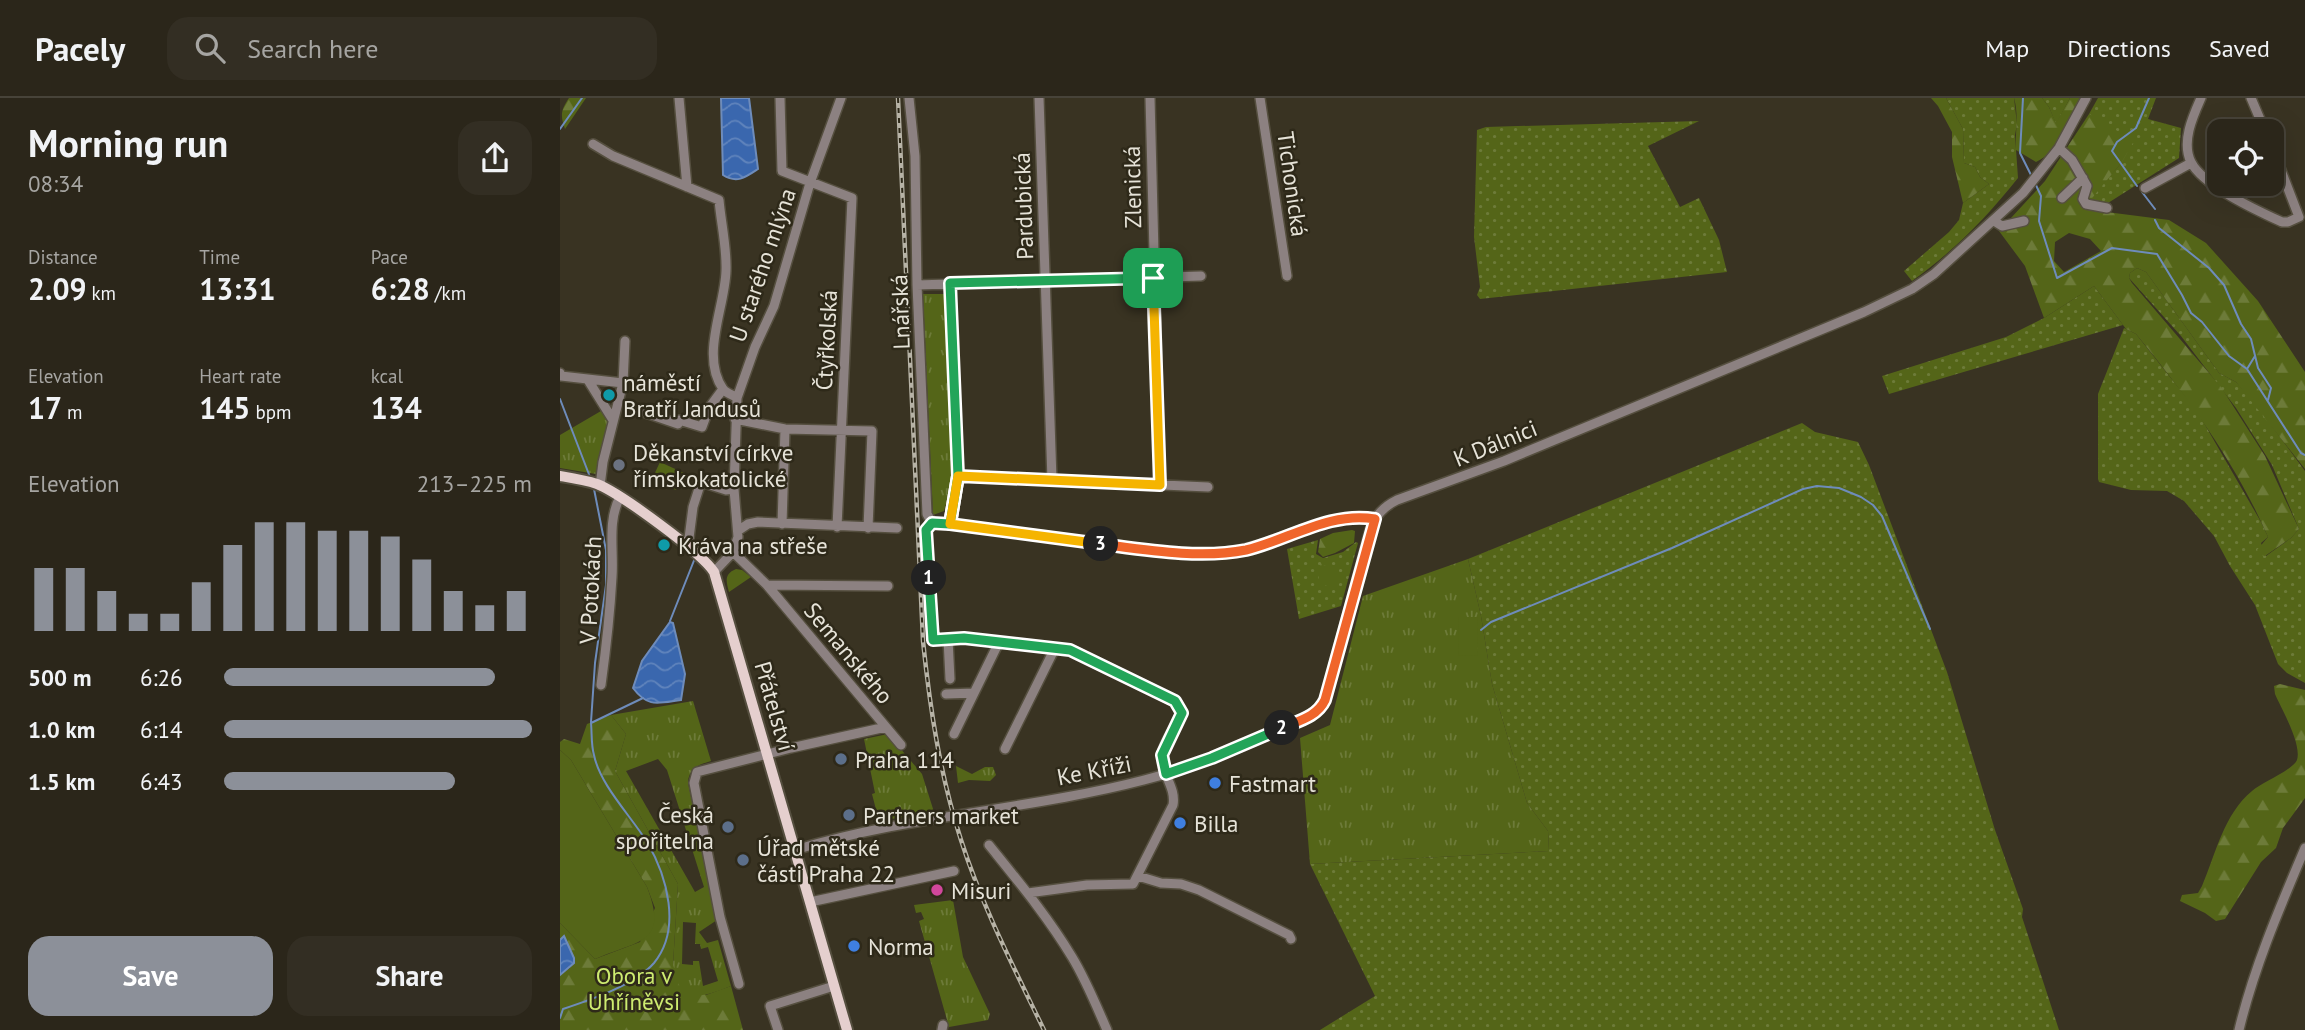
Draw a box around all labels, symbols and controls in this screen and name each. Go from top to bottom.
search box [167,17,657,80]
text: Pacely [35,27,125,70]
icon: search [191,29,229,67]
text: Search here [247,32,378,65]
text: Map [1985,33,2029,64]
text: Directions [2067,33,2171,64]
text: Saved [2209,33,2270,64]
text: Morning run [28,118,228,167]
map controls [2207,119,2284,196]
button: locate [2207,119,2284,196]
button: share [458,121,532,195]
street label: Tichonická [1271,130,1315,238]
street label: Zlenická [1117,146,1147,228]
street label: Pardubická [1007,152,1039,260]
text: 08:34 [28,169,83,198]
street label: U starého mlýna [722,184,802,346]
text: Distance [28,245,98,269]
text: Time [199,245,240,269]
text: Pace [371,245,408,269]
pin [1123,248,1183,308]
icon: arrive [1134,259,1172,297]
text: 2.09 [28,269,86,308]
text: 13:31 [199,269,275,308]
text: 6:28 [371,269,430,308]
street label: Lnářská [884,274,916,350]
text: km [86,281,116,305]
text: /km [430,281,466,305]
street label: Čtyřkolská [809,289,843,391]
text: Elevation [28,364,104,388]
text: Heart rate [199,364,281,388]
text: kcal [371,364,403,388]
place label: náměstí Bratří Jandusů [623,368,761,423]
marker: náměstí Bratří Jandusů [601,387,617,403]
text: 17 [28,388,62,427]
text: 145 [199,388,250,427]
text: 134 [371,388,422,427]
text: m [62,400,83,424]
text: bpm [250,400,291,424]
street label: K Dálnici [1449,413,1541,473]
place label: Děkanství církve římskokatolické [633,438,793,493]
marker: Děkanství církve římskokatolické [611,457,627,473]
text: Elevation [28,469,120,498]
text: 213–225 m [417,469,532,498]
pin: 3 [1084,526,1118,562]
place label: Kráva na střeše [678,531,828,560]
text: 3 [1095,531,1106,555]
street label: V Potokách [573,535,607,646]
marker: Kráva na střeše [656,537,672,553]
pin: 1 [912,560,946,596]
text: 1 [923,565,934,589]
street label: Semanského [798,596,900,710]
street label: Přátelství [748,658,802,754]
text: 500 m [28,663,91,692]
text: 6:26 [140,663,183,692]
pin: 2 [1264,710,1300,746]
text: 1.0 km [28,715,95,744]
text: 6:14 [140,715,183,744]
text: 2 [1276,715,1287,739]
place label: Praha 114 [855,745,954,774]
street label: Ke Kříži [1054,749,1134,791]
marker: Praha 114 [833,751,849,767]
text: 1.5 km [28,767,95,796]
text: 6:43 [140,767,183,796]
place label: Fastmart [1229,769,1316,798]
marker: Fastmart [1207,775,1223,791]
place label: Česká spořitelna [616,800,714,855]
place label: Partners market [863,801,1019,830]
marker: Partners market [841,807,857,823]
place label: Billa [1194,809,1238,838]
marker: Billa [1172,815,1188,831]
marker: Česká spořitelna [720,819,736,835]
place label: Úřad mětské části Praha 22 [757,833,895,888]
marker: Úřad mětské části Praha 22 [735,852,751,868]
place label: Misuri [951,876,1011,905]
marker: Misuri [929,882,945,898]
place label: Norma [868,932,934,961]
button: Save [28,936,273,1016]
button: Share [287,936,532,1016]
marker: Norma [846,938,862,954]
park label: Obora v Uhříněvsi [588,961,680,1016]

